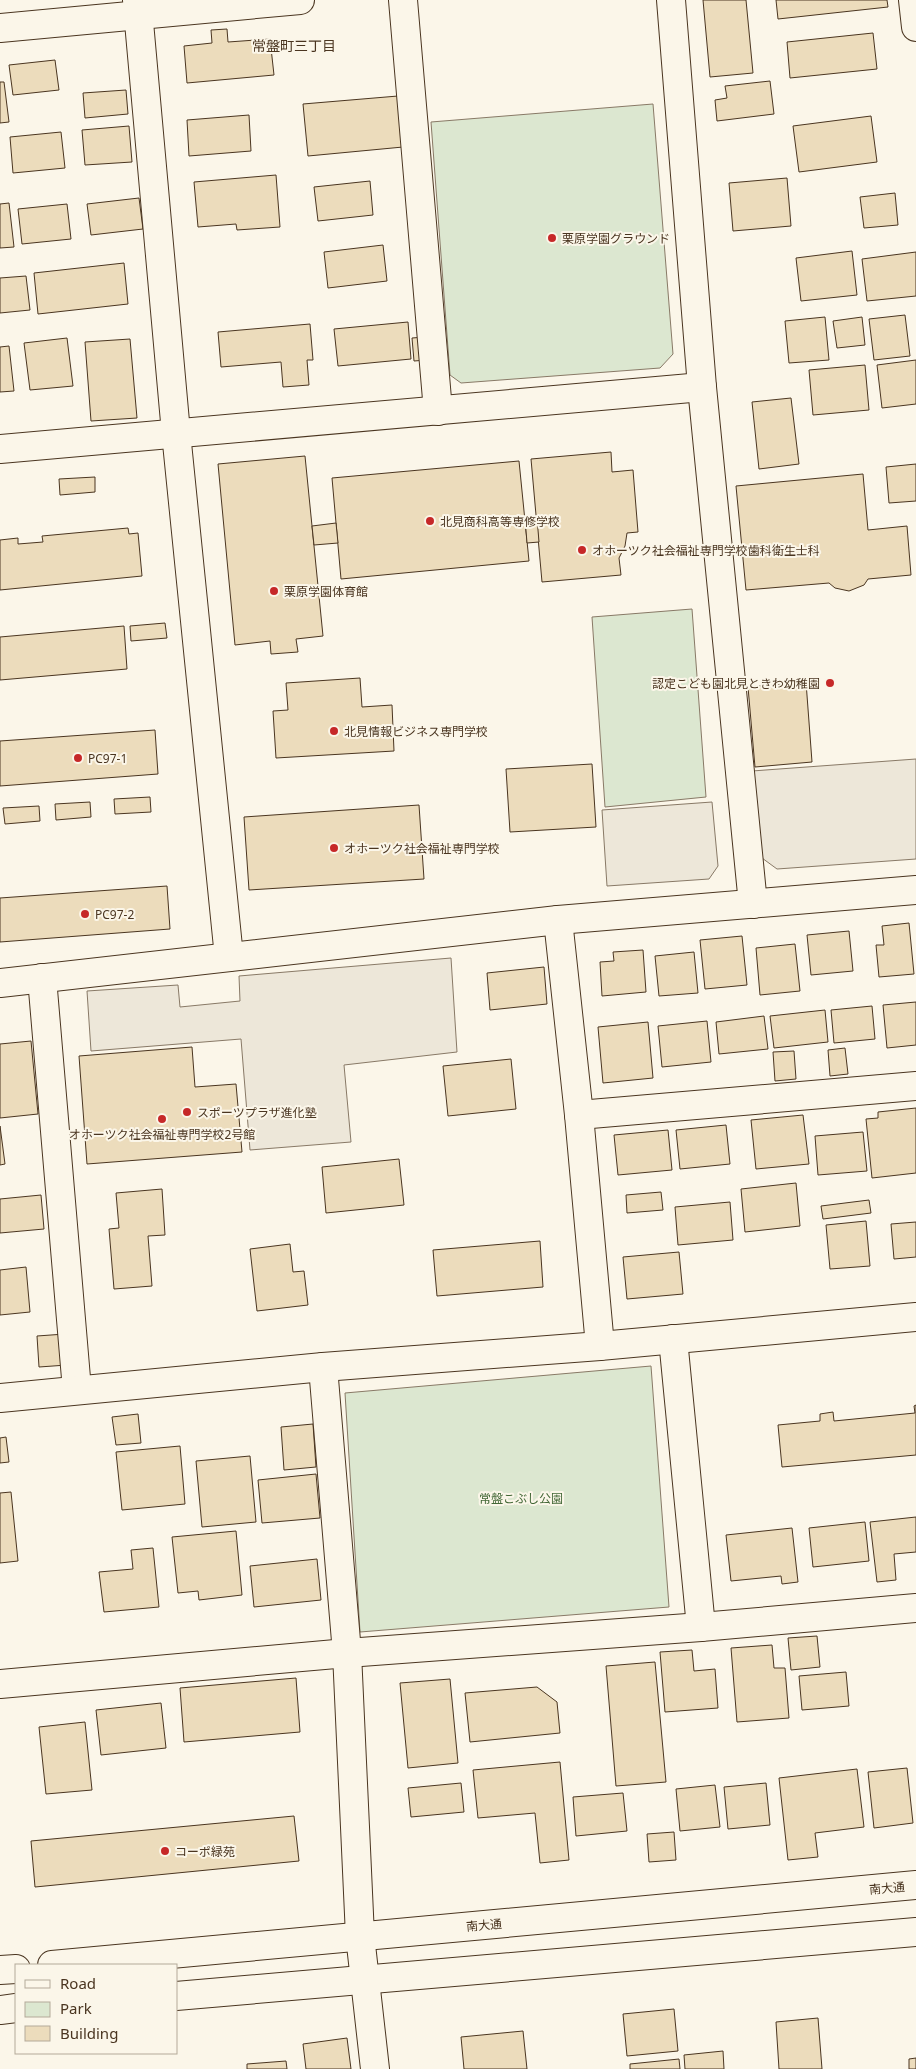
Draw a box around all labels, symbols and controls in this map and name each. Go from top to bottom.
district label: 常盤町三丁目 [252,36,336,55]
place label: 栗原学園グラウンド [562,230,670,247]
marker: 栗原学園グラウンド [546,232,558,244]
place label: 北見商科高等専修学校 [440,513,560,530]
marker: 北見商科高等専修学校 [424,515,436,527]
place label: オホーツク社会福祉専門学校歯科衛生士科 [592,542,820,559]
marker: オホーツク社会福祉専門学校歯科衛生士科 [576,544,588,556]
place label: 栗原学園体育館 [284,583,368,600]
marker: 栗原学園体育館 [268,585,280,597]
place label: 認定こども園北見ときわ幼稚園 [652,675,820,692]
marker: 認定こども園北見ときわ幼稚園 [824,677,836,689]
place label: 北見情報ビジネス専門学校 [344,723,488,740]
marker: 北見情報ビジネス専門学校 [328,725,340,737]
place label: PC97-1 [88,750,127,767]
marker: PC97-1 [72,752,84,764]
place label: オホーツク社会福祉専門学校 [344,840,500,857]
marker: オホーツク社会福祉専門学校 [328,842,340,854]
place label: PC97-2 [95,906,134,923]
marker: PC97-2 [79,908,91,920]
place label: スポーツプラザ進化塾 [197,1104,317,1121]
marker: スポーツプラザ進化塾 [181,1106,193,1118]
marker: オホーツク社会福祉専門学校2号館 [156,1113,168,1125]
place label: オホーツク社会福祉専門学校2号館 [69,1126,255,1143]
park label: 常盤こぶし公園 [479,1490,563,1507]
place label: コーポ緑苑 [175,1843,235,1860]
marker: コーポ緑苑 [159,1845,171,1857]
street label: 南大通 [868,1878,906,1898]
street label: 南大通 [465,1915,503,1935]
legend [15,1964,178,2054]
text: Road [60,1973,96,1993]
text: Park [60,1998,92,2018]
text: Building [60,2023,118,2043]

